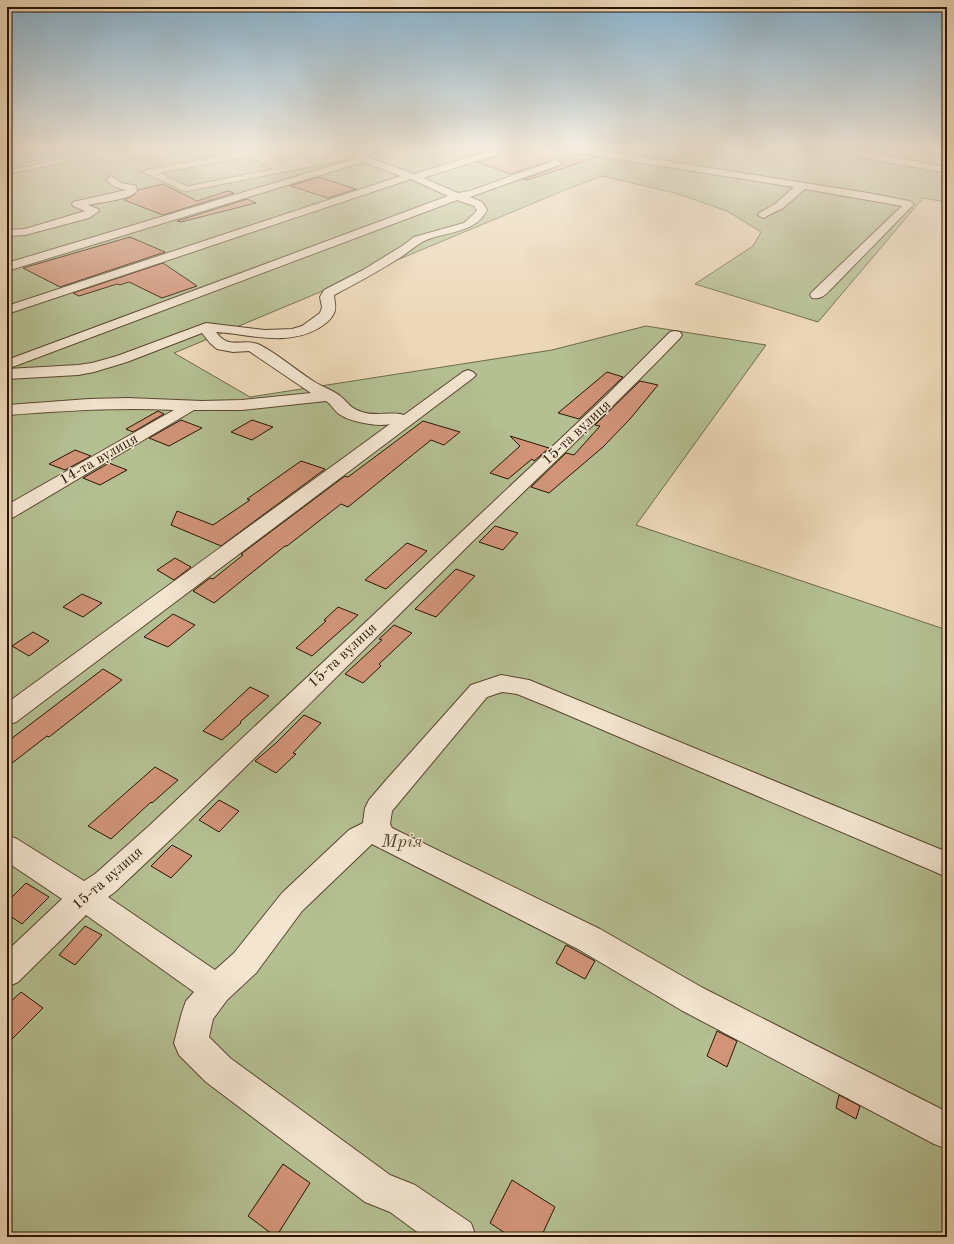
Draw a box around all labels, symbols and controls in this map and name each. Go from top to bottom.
street label: 15-та вулиця [540,398,614,468]
street label: 14-та вулиця [57,432,141,488]
street label: 15-та вулиця [306,621,380,691]
park label: Мрія [380,833,423,851]
street label: 15-та вулиця [70,844,146,913]

